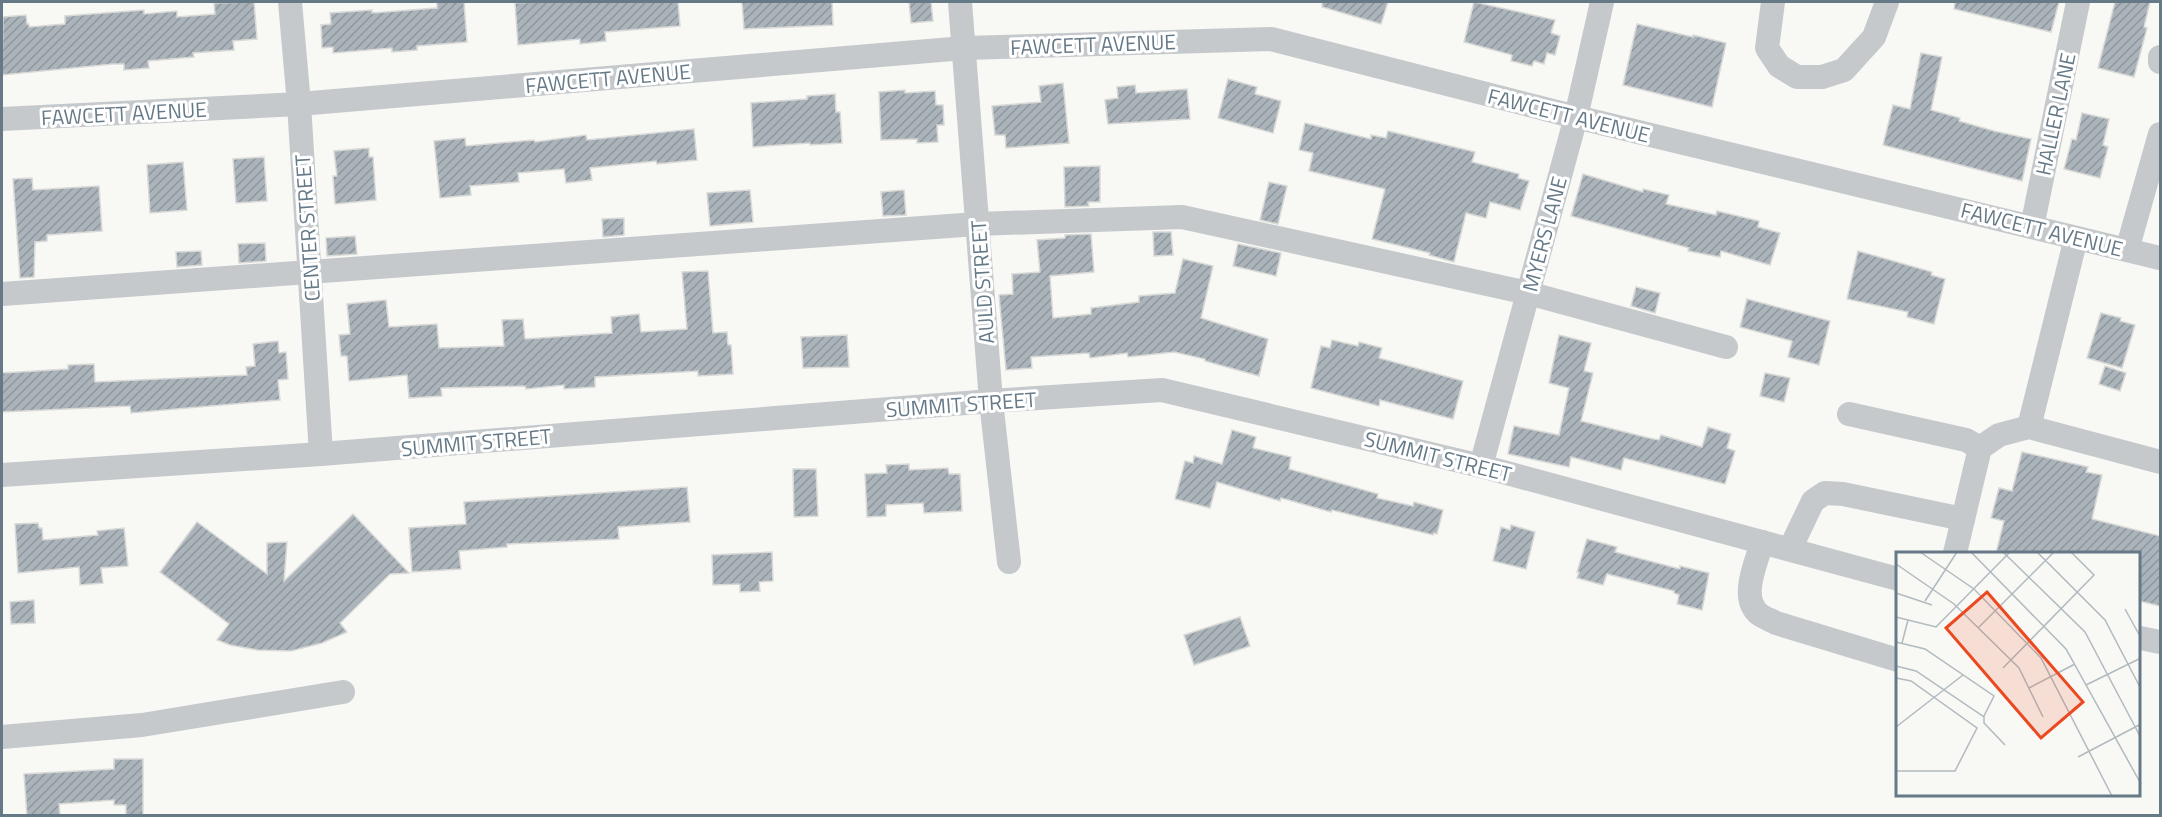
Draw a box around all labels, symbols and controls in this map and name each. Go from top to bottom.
street label: FAWCETT AVENUE [1010,25,1176,63]
street label: HALLER LANE [2026,50,2084,178]
street label: FAWCETT AVENUE [524,55,692,101]
street label: FAWCETT AVENUE [1485,79,1653,151]
street label: FAWCETT AVENUE [40,93,208,133]
street label: CENTER STREET [286,154,328,302]
street label: MYERS LANE [1513,173,1575,295]
street label: FAWCETT AVENUE [1958,193,2126,265]
street label: AULD STREET [962,219,1002,345]
street label: SUMMIT STREET [885,383,1037,425]
street label: SUMMIT STREET [400,419,552,465]
street label: SUMMIT STREET [1361,422,1515,490]
inset map [1896,552,2141,796]

